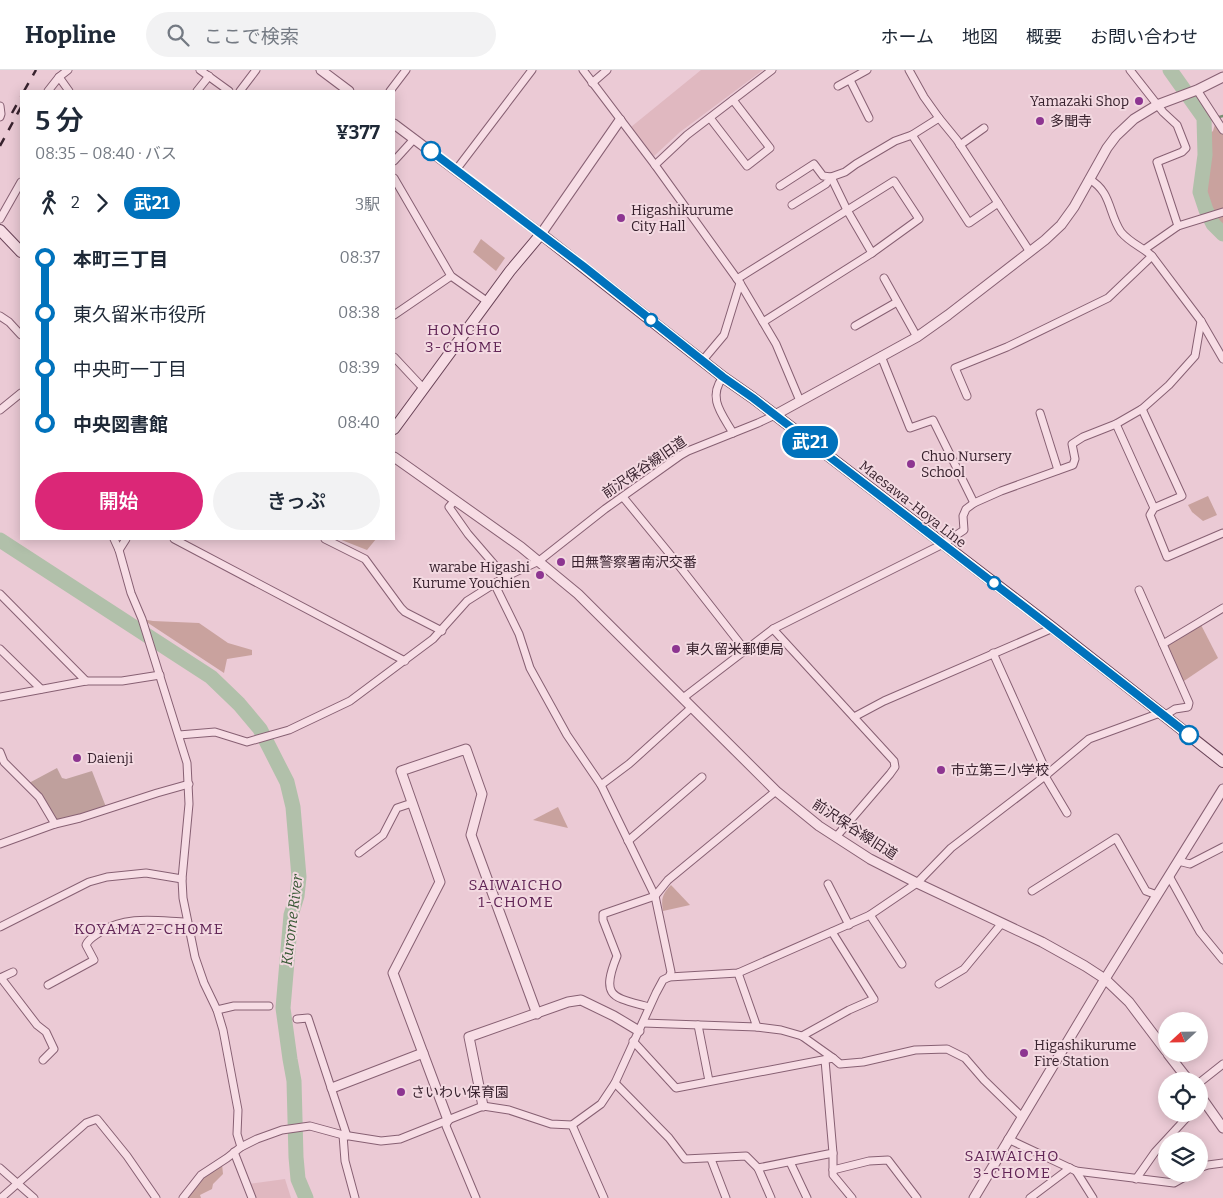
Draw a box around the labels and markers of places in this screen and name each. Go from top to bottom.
place label: Yamazaki Shop [1030,93,1129,110]
marker: Yamazaki Shop [1133,95,1145,107]
place label: 多聞寺 [1050,113,1092,130]
marker: 多聞寺 [1034,115,1046,127]
unlabelled marker [421,141,441,161]
place label: Higashikurume City Hall [631,202,733,235]
marker: Higashikurume City Hall [615,212,627,224]
unlabelled marker [644,313,658,327]
place label: Chuo Nursery School [921,448,1012,481]
marker: Chuo Nursery School [905,458,917,470]
place label: 田無警察署南沢交番 [571,554,697,571]
marker: 田無警察署南沢交番 [555,556,567,568]
place label: warabe Higashi Kurume Youchien [412,559,530,592]
marker: warabe Higashi Kurume Youchien [534,569,546,581]
unlabelled marker [987,576,1001,590]
place label: 東久留米郵便局 [686,641,784,658]
marker: 東久留米郵便局 [670,643,682,655]
unlabelled marker [1179,725,1199,745]
place label: Daienji [87,750,133,767]
marker: Daienji [71,752,83,764]
place label: 市立第三小学校 [951,762,1049,779]
marker: 市立第三小学校 [935,764,947,776]
place label: Higashikurume Fire Station [1034,1037,1136,1070]
marker: Higashikurume Fire Station [1018,1047,1030,1059]
place label: さいわい保育園 [411,1084,509,1101]
marker: さいわい保育園 [395,1086,407,1098]

